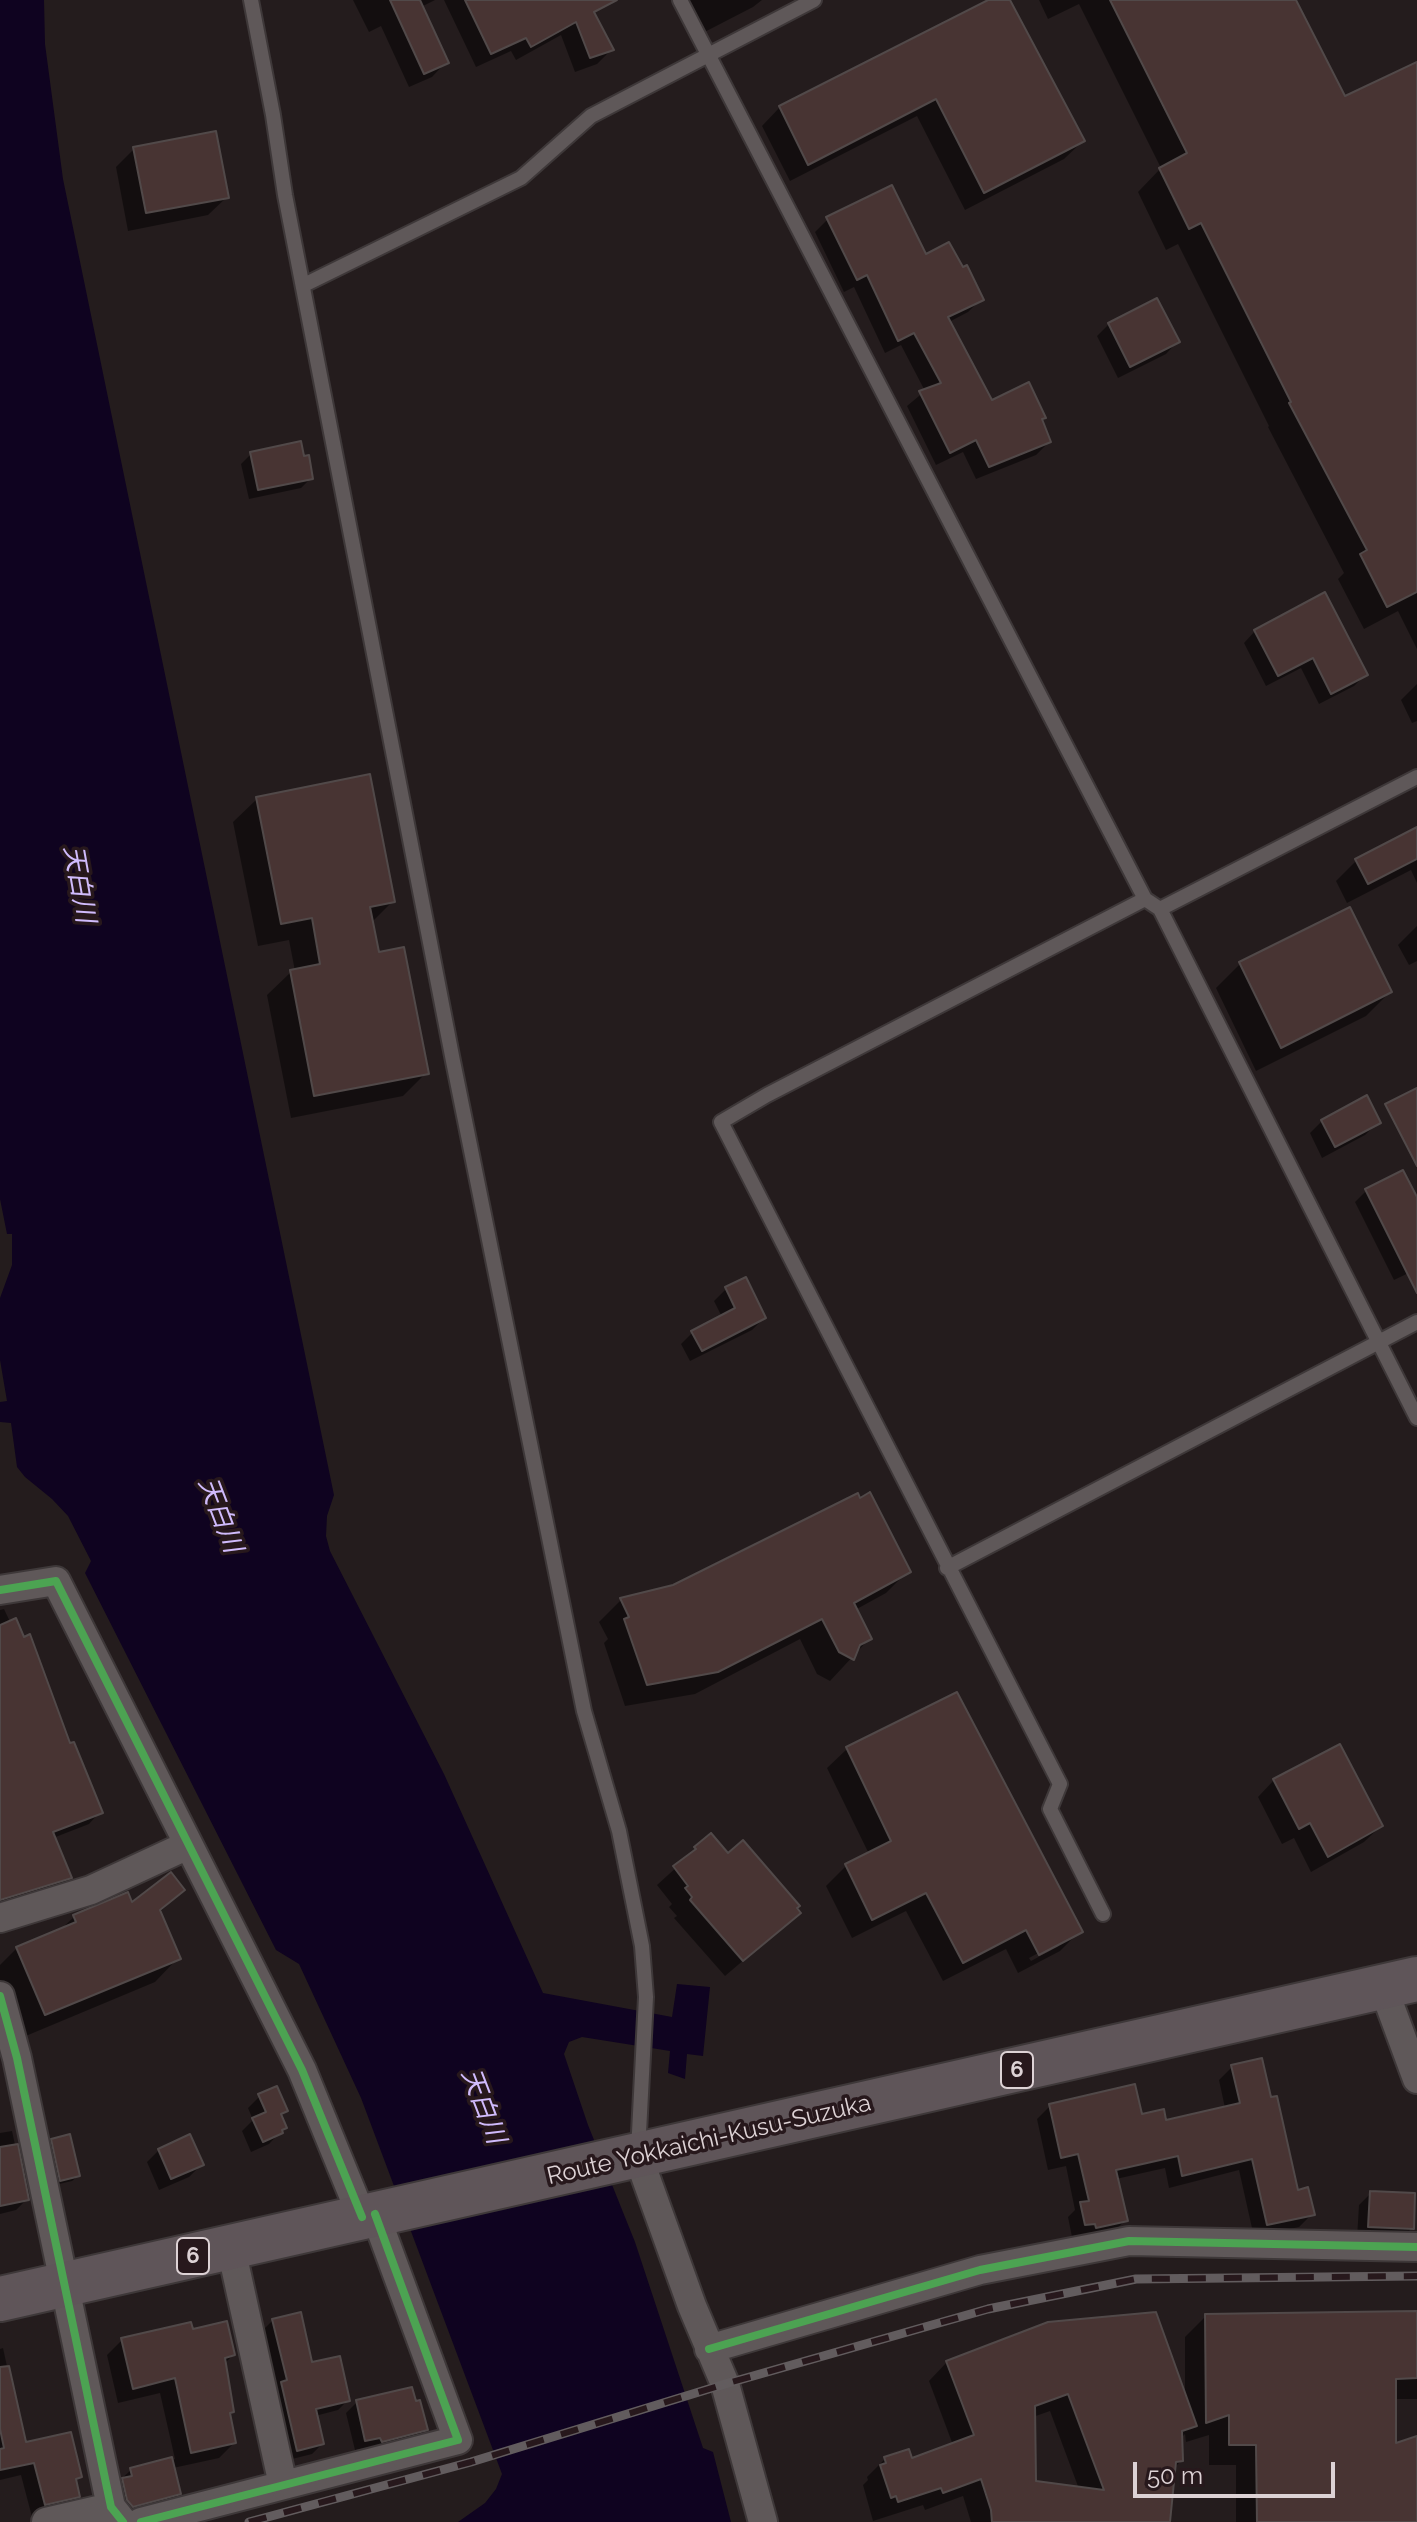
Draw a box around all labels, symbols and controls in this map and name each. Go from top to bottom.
water label: 天白川 [57,843,101,925]
water label: 天白川 [191,1473,249,1557]
road number: 6 [1001,2052,1033,2088]
water label: 天白川 [454,2064,512,2148]
street label: Route Yokkaichi-Kusu-Suzuka [544,2089,874,2191]
road number: 6 [177,2238,209,2274]
scale bar [1137,2446,1339,2496]
text: 50 m [1147,2461,1203,2490]

